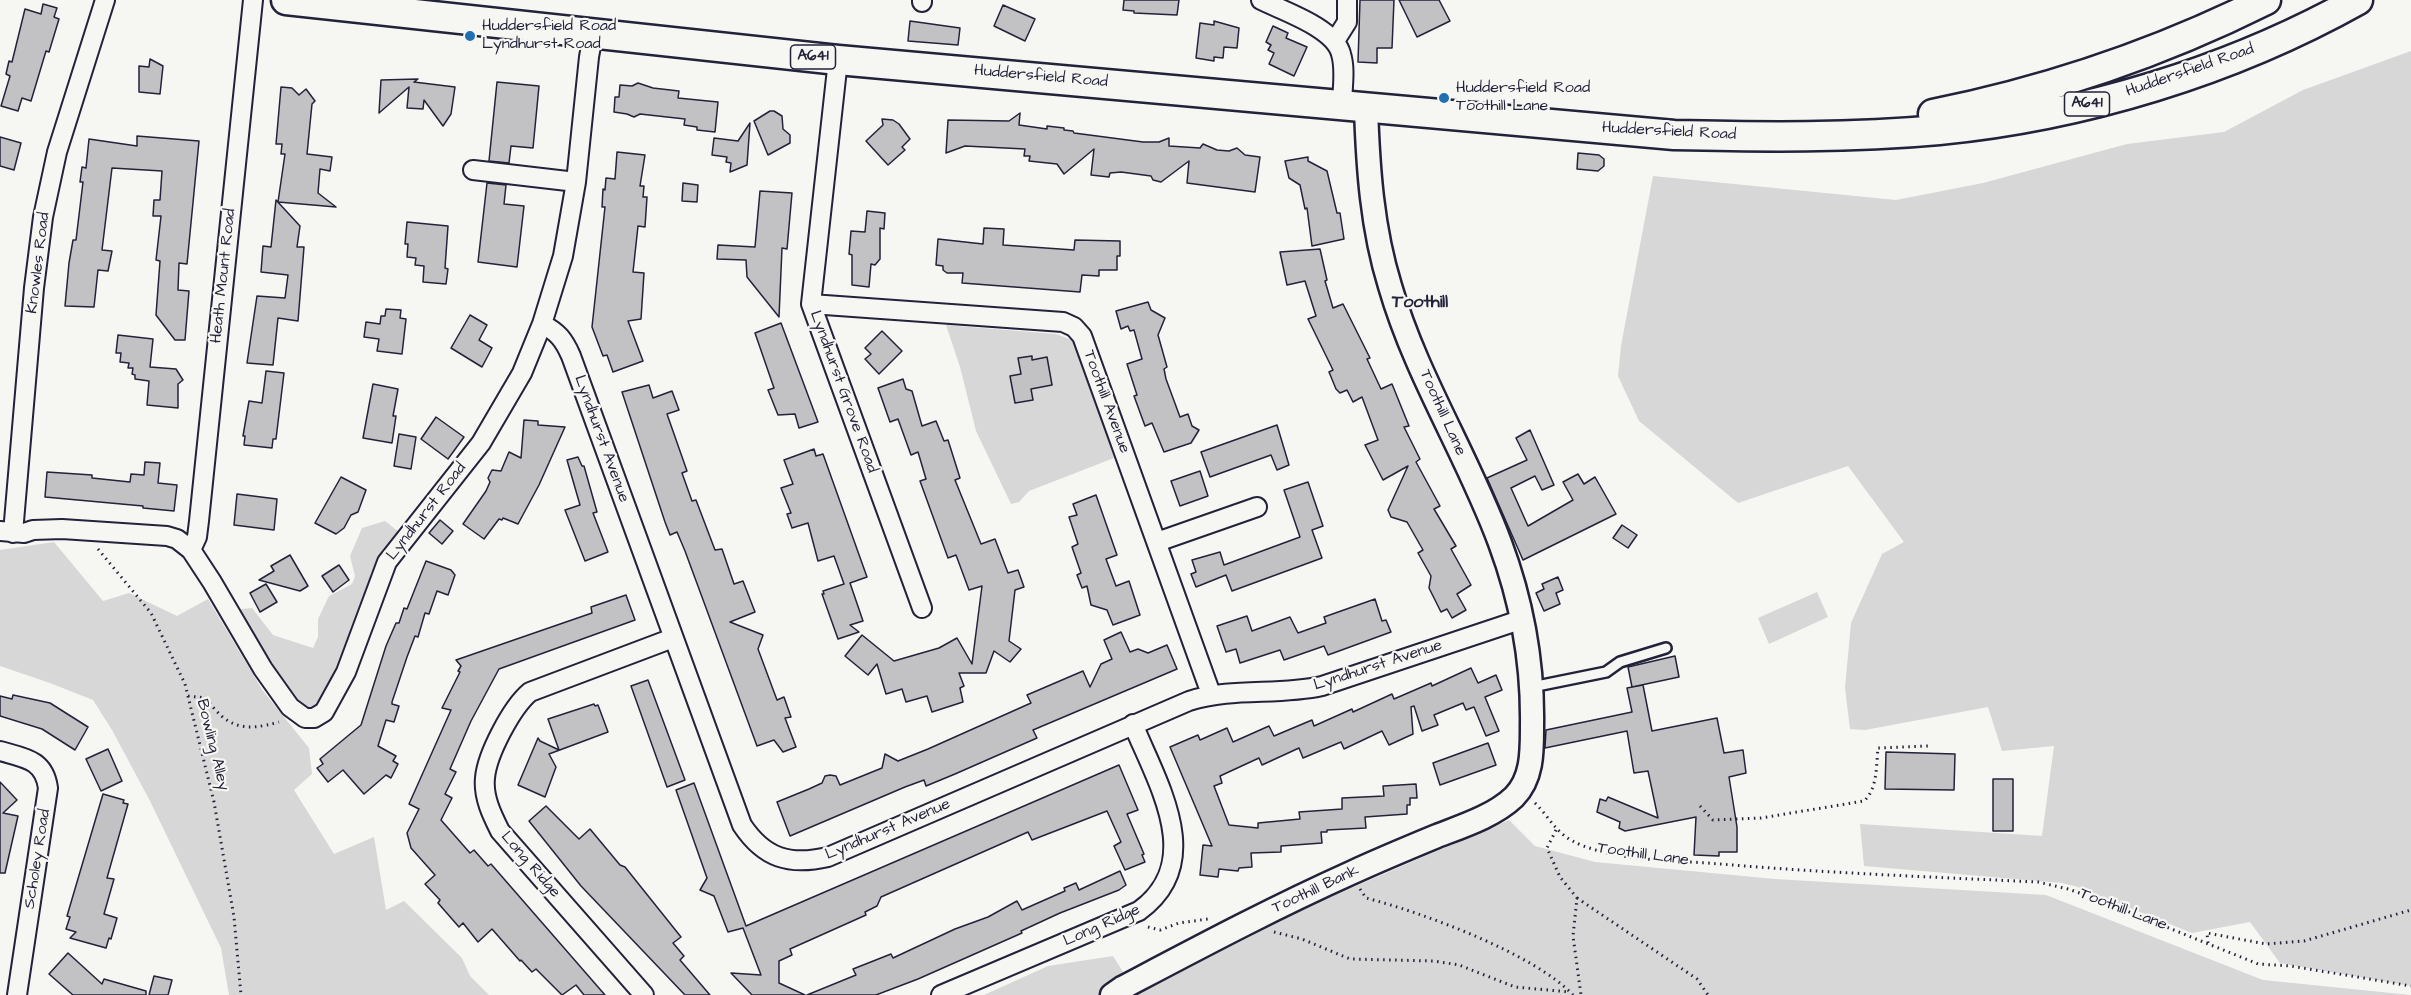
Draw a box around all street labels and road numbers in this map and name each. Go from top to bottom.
street label: Huddersfield Road [2123,40,2257,102]
road number: A641 [790,45,836,69]
street label: Huddersfield Road [973,62,1109,92]
road number: A641 [2064,92,2110,116]
street label: Huddersfield Road [1601,119,1737,145]
street label: Heath Mount Road [207,208,241,344]
street label: Knowles Road [23,211,55,315]
street label: Lyndhurst Grove Road [805,308,881,476]
street label: Toothill Avenue [1078,348,1134,456]
street label: Toothill Lane [1415,367,1469,459]
street label: Lyndhurst Avenue [569,373,633,505]
street label: Lyndhurst Road [383,459,471,565]
street label: Lyndhurst Avenue [1311,636,1445,696]
street label: Bowling Alley [191,697,233,793]
street label: Lyndhurst Avenue [823,795,953,865]
street label: Scholey Road [21,808,55,910]
street label: Long Ridge [496,828,564,902]
street label: Toothill Lane [1596,839,1690,871]
street label: Toothill Bank [1270,862,1362,918]
street label: Toothill Lane [2077,885,2169,935]
street label: Long Ridge [1061,901,1143,951]

